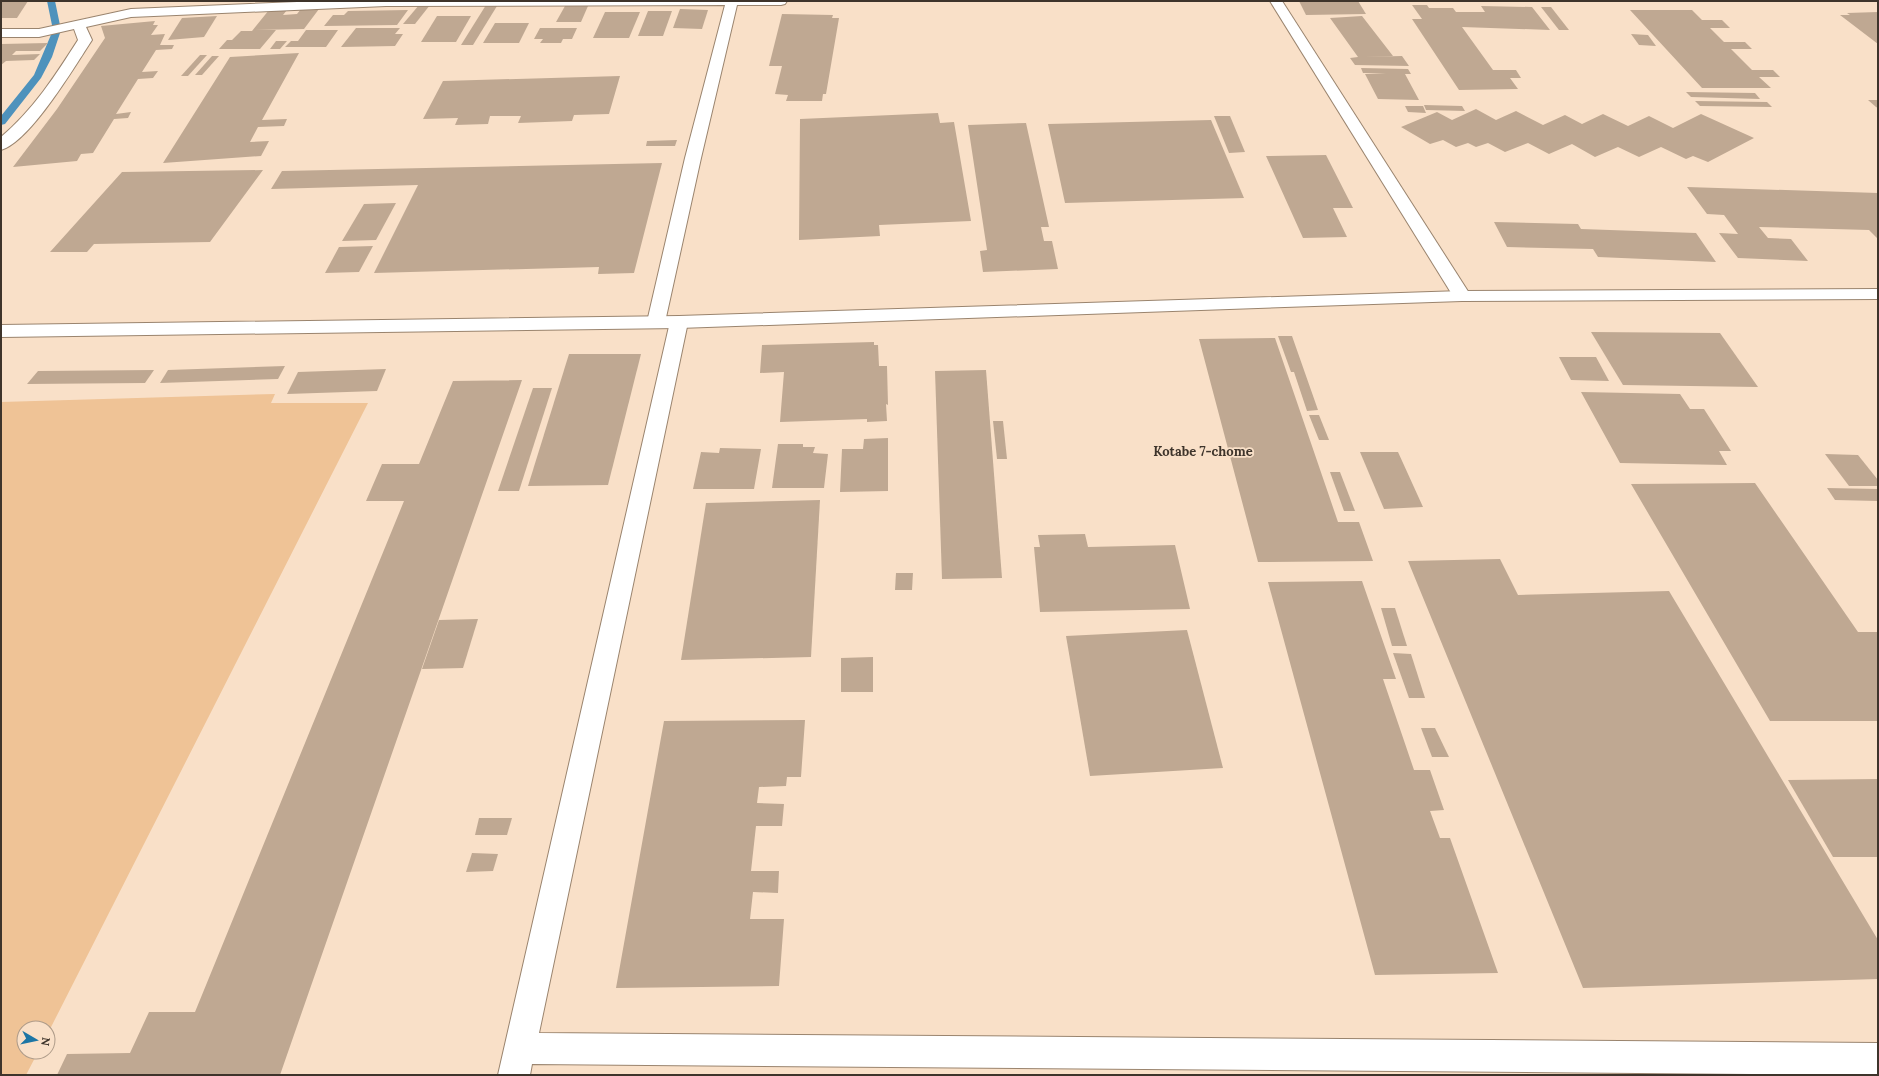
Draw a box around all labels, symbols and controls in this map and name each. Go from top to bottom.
district label: Kotabe 7-chome [1153,443,1253,460]
north arrow [16,1020,56,1060]
text: N [38,1036,53,1047]

